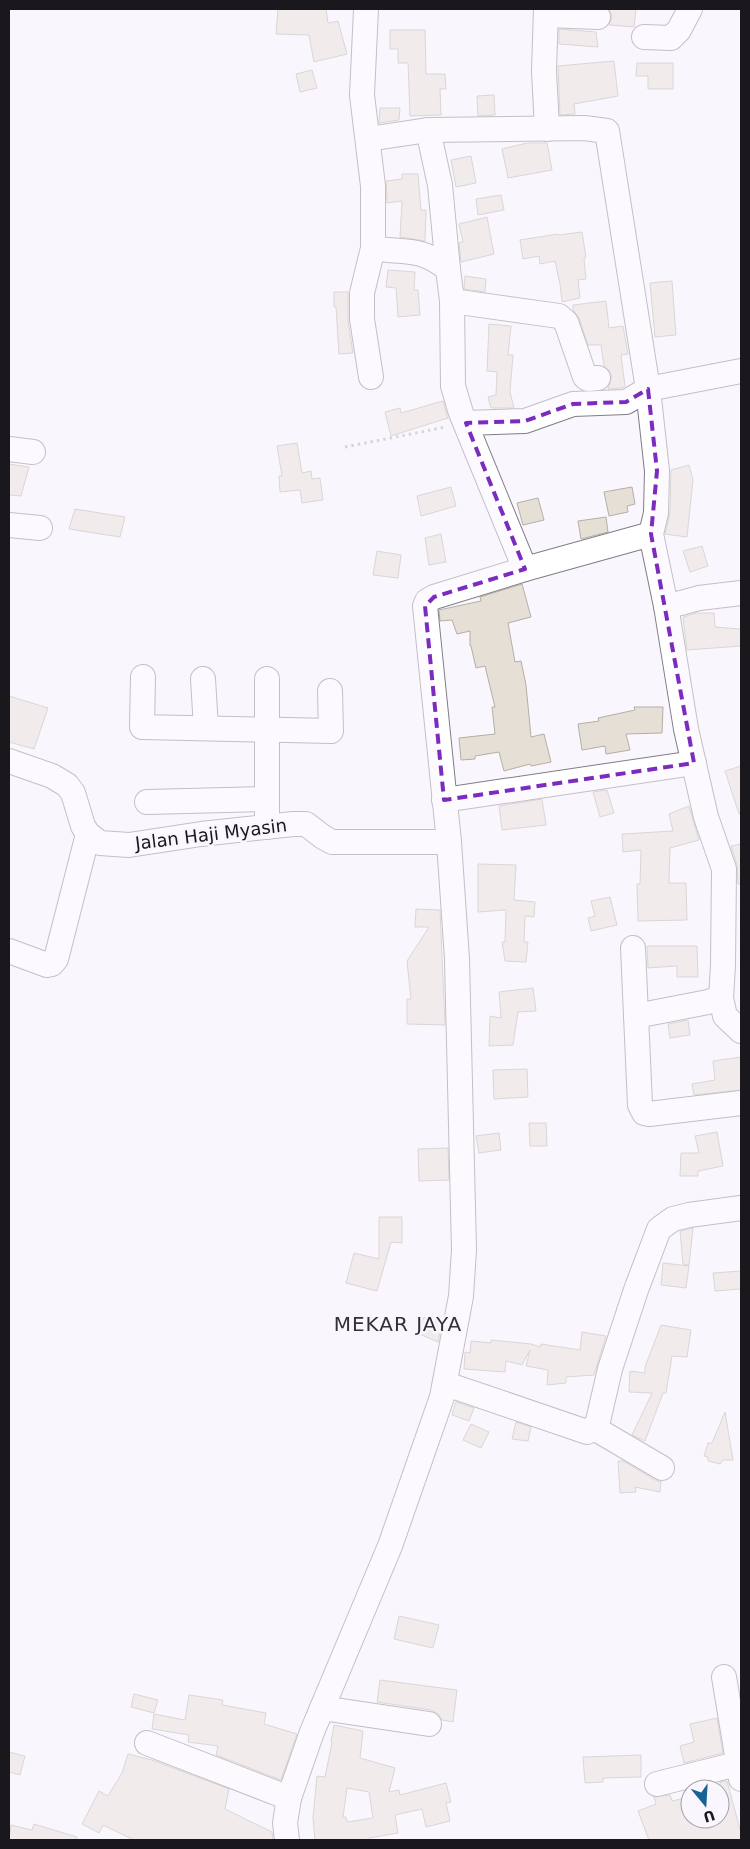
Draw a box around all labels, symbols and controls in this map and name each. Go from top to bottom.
street label: Jalan Haji Myasin [133,814,288,854]
district label: MEKAR JAYA [334,1312,462,1336]
north arrow [680,1779,730,1829]
text: U [701,1807,717,1826]

